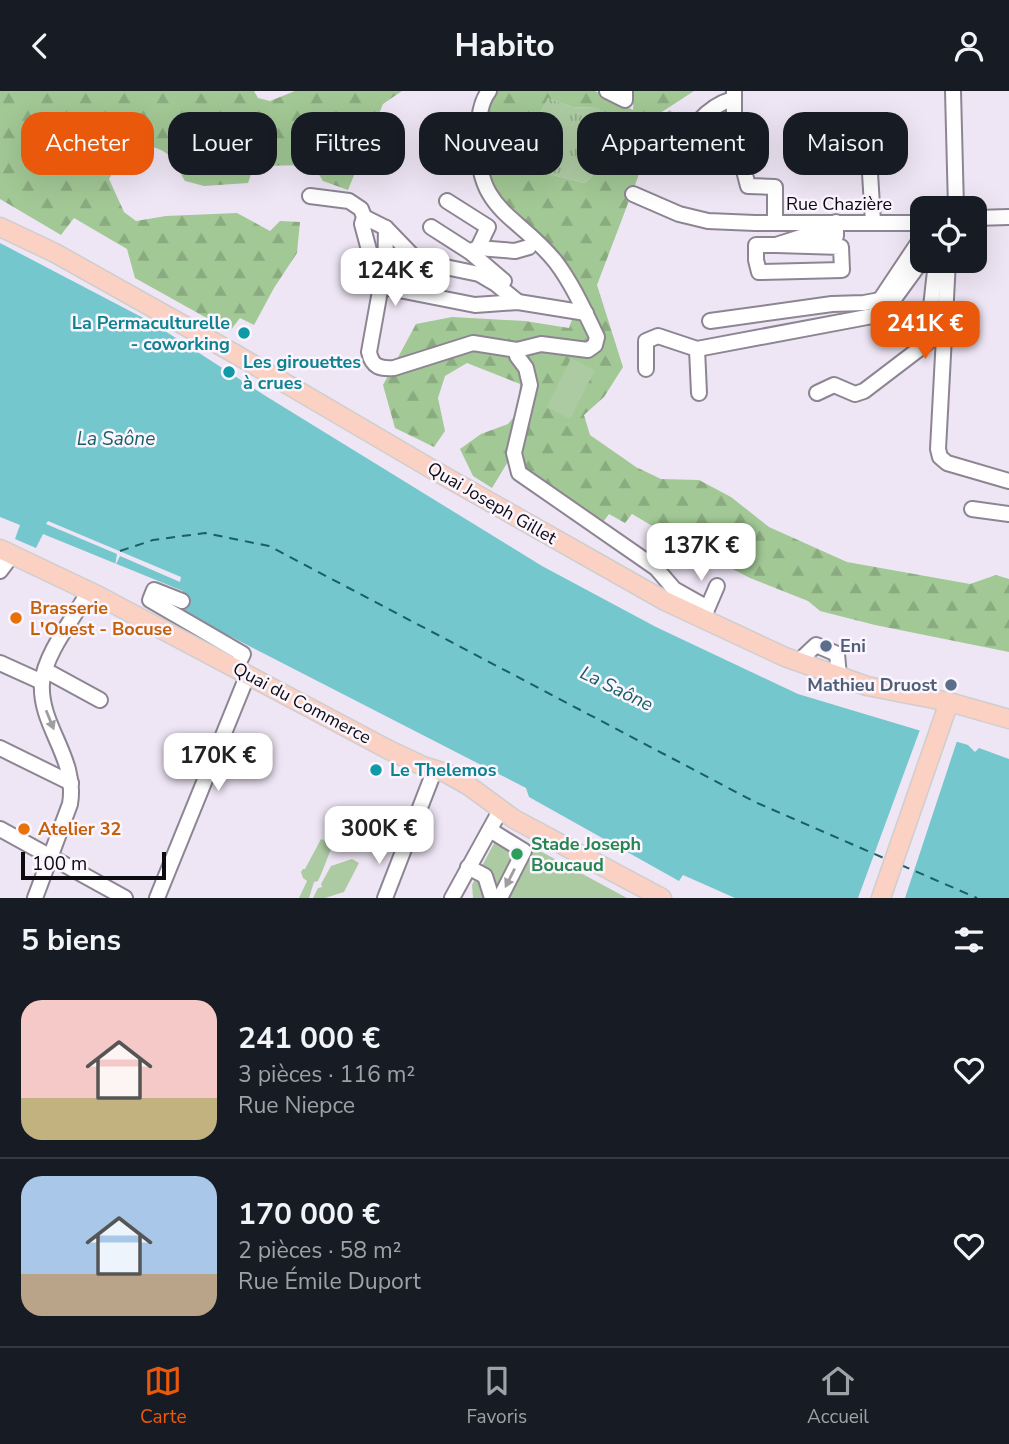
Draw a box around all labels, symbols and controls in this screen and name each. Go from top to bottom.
text: Habito [454,24,555,67]
icon: back [21,27,59,65]
icon: person [950,27,988,65]
chip: Acheter [21,112,154,175]
chip: Louer [168,112,277,175]
chip: Filtres [291,112,405,175]
chip: Nouveau [419,112,563,175]
chip: Appartement [577,112,769,175]
chip: Maison [783,112,908,175]
street label: Rue Chazière [786,192,892,216]
map controls [910,196,987,273]
button: locate [910,196,987,273]
pin: 124K € [338,249,452,308]
text: 124K € [357,255,433,286]
pin: 241K € [868,301,982,361]
text: 241K € [887,308,963,339]
place label: La Permaculturelle - coworking [72,311,230,356]
marker: La Permaculturelle - coworking [236,325,252,341]
place label: Les girouettes à crues [243,350,361,395]
marker: Les girouettes à crues [221,364,237,380]
water label: La Saône [77,426,155,452]
street label: Quai Joseph Gillet [423,456,562,550]
pin: 137K € [644,524,758,583]
text: 137K € [663,530,739,561]
place label: Brasserie L'Ouest - Bocuse [30,596,172,641]
marker: Brasserie L'Ouest - Bocuse [8,610,24,626]
place label: Eni [840,634,866,658]
marker: Eni [818,638,834,654]
street label: Quai du Commerce [229,656,375,750]
water label: La Saône [576,660,658,718]
place label: Mathieu Druost [807,673,937,697]
marker: Mathieu Druost [943,677,959,693]
one-way arrow [44,709,55,730]
pin: 170K € [161,733,275,793]
text: 170K € [180,740,256,771]
place label: Le Thelemos [390,758,497,782]
marker: Le Thelemos [368,762,384,778]
pin: 300K € [322,807,436,866]
text: 300K € [341,813,417,844]
place label: Atelier 32 [38,817,121,841]
marker: Atelier 32 [16,821,32,837]
place label: Stade Joseph Boucaud [531,832,641,877]
marker: Stade Joseph Boucaud [509,846,525,862]
scale bar [21,849,166,881]
text: 100 m [32,851,87,877]
one-way arrow [505,868,516,888]
text: 5 biens [21,920,121,961]
icon: filters [950,921,988,959]
text: 241 000 € [238,1018,380,1059]
icon: home [77,1028,161,1112]
icon: heart [950,1051,988,1089]
text: 3 pièces · 116 m² [238,1059,415,1090]
text: Rue Niepce [238,1090,355,1121]
text: 170 000 € [238,1194,380,1235]
icon: home [77,1204,161,1288]
icon: heart [950,1227,988,1265]
text: 2 pièces · 58 m² [238,1235,401,1266]
text: Rue Émile Duport [238,1266,421,1297]
tab: Carte [140,1362,187,1430]
tab: Favoris [466,1362,527,1430]
tab: Accueil [807,1362,869,1430]

